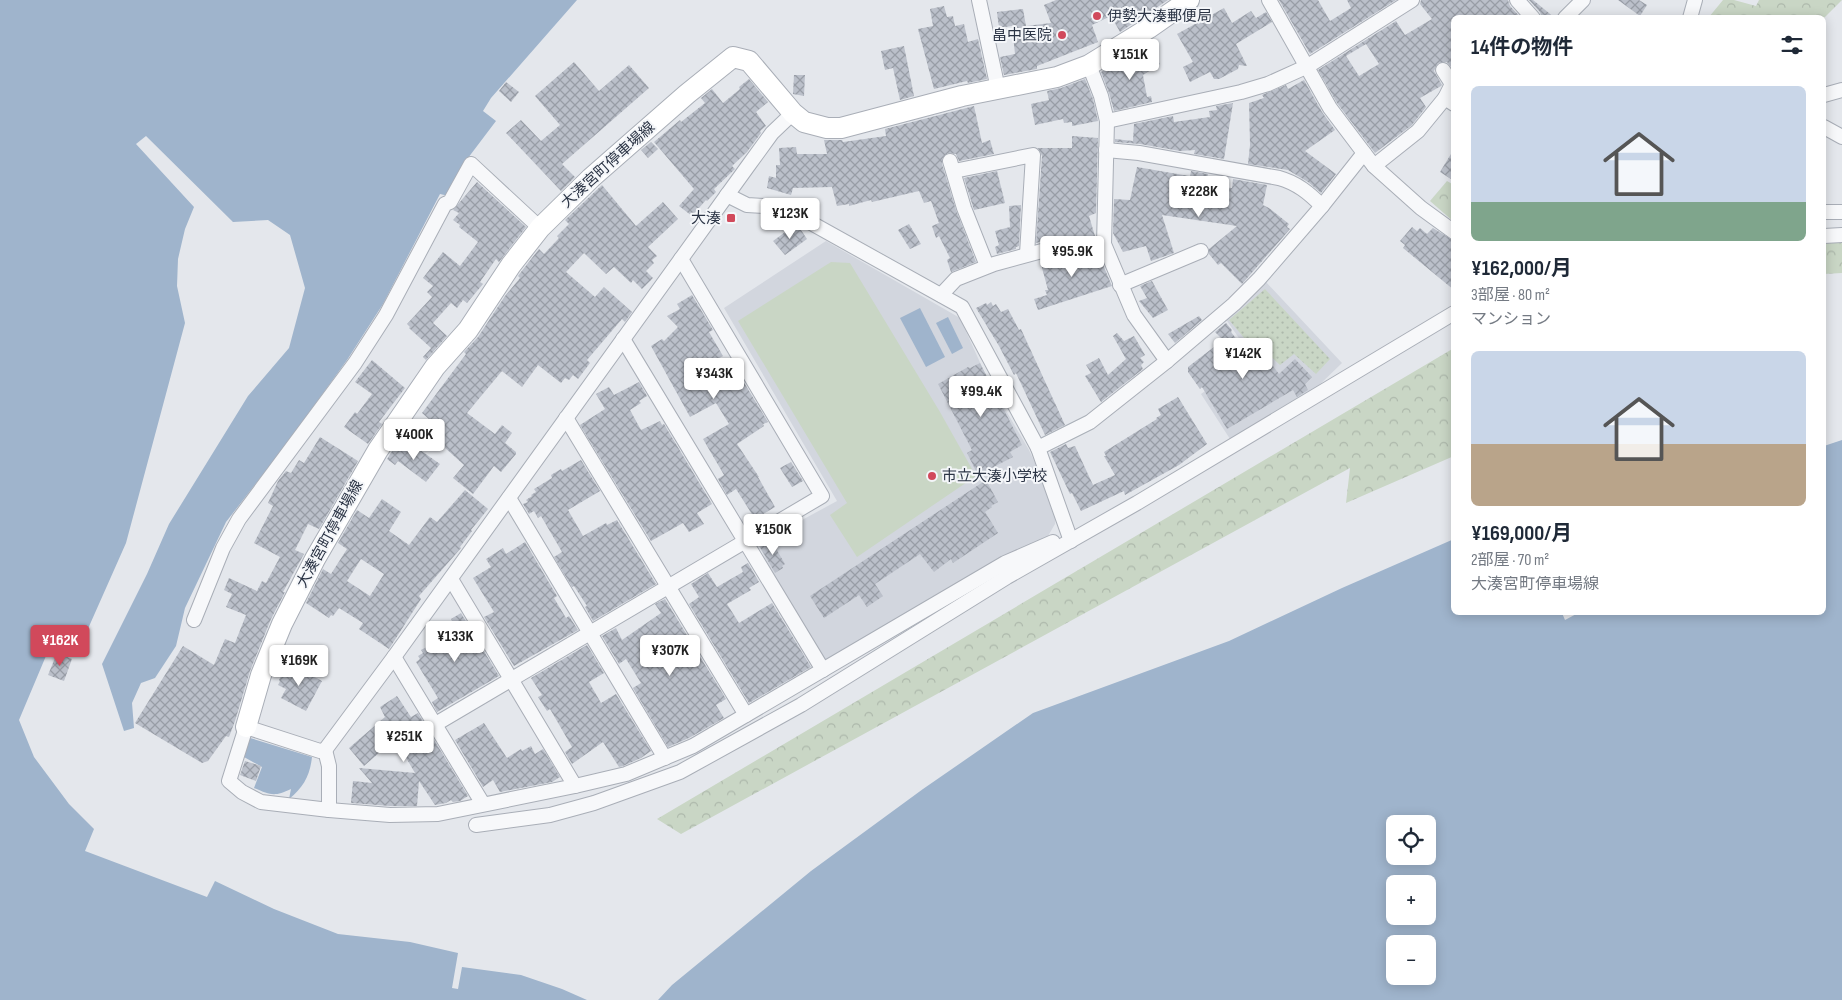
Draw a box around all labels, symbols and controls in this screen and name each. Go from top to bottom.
place label: 伊勢大湊郵便局 [1107,7,1212,26]
marker: 伊勢大湊郵便局 [1091,10,1103,22]
place label: 畠中医院 [992,26,1052,45]
marker: 畠中医院 [1056,29,1068,41]
icon: filters [1778,31,1806,59]
text: 14件の物件 [1471,35,1573,60]
pin: ¥151K [1095,38,1165,81]
text: ¥151K [1112,45,1148,64]
street label: 大湊宮町停車場線 [557,118,659,212]
icon: home [1594,119,1684,209]
pin: ¥228K [1164,176,1234,218]
text: ¥228K [1180,182,1218,201]
pin: ¥123K [755,198,825,240]
text: ¥123K [772,204,808,223]
place label: 大湊 [691,209,721,228]
marker: 大湊 [725,212,737,224]
pin: ¥95.9K [1031,236,1113,278]
text: ¥95.9K [1051,242,1093,261]
text: ¥162,000/月 [1471,256,1572,281]
text: 3部屋 · 80 m² [1471,286,1550,305]
text: マンション [1471,310,1551,329]
pin: ¥142K [1208,338,1278,380]
text: ¥142K [1224,344,1262,363]
pin: ¥343K [679,358,749,400]
text: ¥343K [695,364,733,383]
pin: ¥99.4K [940,376,1022,418]
text: ¥99.4K [960,382,1002,401]
icon: home [1594,384,1684,474]
pin: ¥400K [379,418,449,461]
text: ¥400K [395,425,433,444]
place label: 市立大湊小学校 [942,467,1047,486]
marker: 市立大湊小学校 [926,470,938,482]
street label: 大湊宮町停車場線 [293,477,367,591]
pin: ¥150K [738,514,808,556]
text: ¥150K [754,520,792,539]
text: ¥169,000/月 [1471,521,1572,546]
text: 2部屋 · 70 m² [1471,551,1549,570]
text: 大湊宮町停車場線 [1471,575,1599,594]
pin: ¥133K [420,620,490,663]
pin: ¥162K [25,624,95,667]
text: ¥133K [437,627,473,646]
text: ¥162K [41,631,79,650]
pin: ¥307K [635,634,705,677]
text: ¥307K [651,641,689,660]
pin: ¥169K [264,644,334,687]
text: ¥169K [280,651,318,670]
pin: ¥251K [369,720,439,763]
text: ¥251K [386,727,422,746]
map controls [1386,815,1436,985]
button: locate [1386,815,1436,865]
button: + [1386,875,1436,925]
button: − [1386,935,1436,985]

